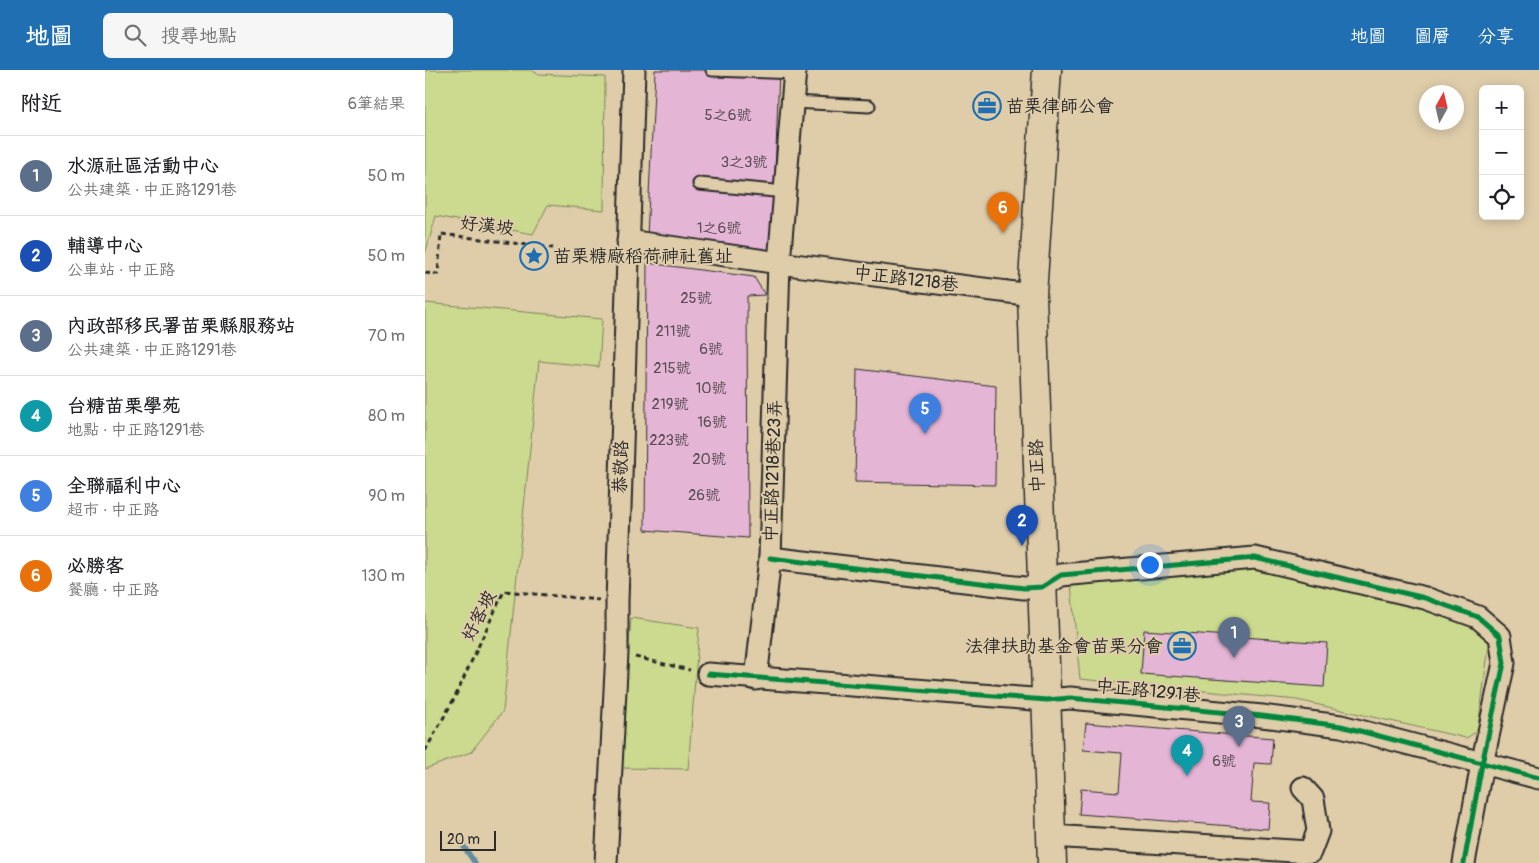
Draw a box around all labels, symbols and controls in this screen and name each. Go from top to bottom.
search box [103,13,453,58]
icon: search [121,21,149,49]
text: 地圖 [25,22,73,51]
text: 搜尋地點 [161,24,237,48]
text: 地圖 [1350,25,1386,48]
text: 圖層 [1414,25,1450,48]
text: 分享 [1478,25,1514,48]
north arrow [1419,85,1464,130]
map controls [1479,85,1524,220]
button: + [1479,85,1524,130]
text: 附近 [20,90,62,117]
office icon: 苗栗律師公會 [972,91,1002,121]
text: 6筆結果 [348,94,405,114]
place label: 苗栗律師公會 [1006,95,1114,118]
house number: 5之6號 [705,106,751,125]
button: − [1479,130,1524,175]
house number: 3之3號 [721,153,767,172]
text: 水源社區活動中心 [67,154,219,178]
text: 1 [33,166,39,186]
text: 50 m [368,166,405,186]
button: locate [1479,175,1524,220]
text: 公共建築 · 中正路1291巷 [67,180,237,200]
pin: 6 [987,192,1019,233]
street label: 好漢坡 [459,211,515,241]
house number: 1之6號 [697,219,741,238]
text: 輔導中心 [67,234,143,258]
place icon: 苗栗糖廠稻荷神社舊址 [519,241,549,271]
place label: 苗栗糖廠稻荷神社舊址 [553,245,733,268]
text: 2 [32,246,40,266]
text: 50 m [368,246,405,266]
text: 公車站 · 中正路 [67,260,175,280]
street label: 中正路1218巷 [852,261,960,297]
house number: 25號 [680,289,712,308]
text: 內政部移民署苗栗縣服務站 [67,314,295,338]
house number: 211號 [655,322,691,341]
text: 3 [32,326,40,346]
text: 70 m [368,326,405,346]
text: 公共建築 · 中正路1291巷 [67,340,237,360]
house number: 6號 [699,340,723,359]
house number: 215號 [653,359,691,378]
house number: 10號 [695,379,727,398]
pin: 5 [909,393,941,434]
text: 台糖苗栗學苑 [67,394,181,418]
house number: 219號 [652,395,688,414]
street label: 中正路1218巷23弄 [759,399,787,543]
text: 4 [31,406,41,426]
text: 80 m [368,406,405,426]
house number: 16號 [697,413,727,432]
text: 地點 · 中正路1291巷 [67,420,205,440]
house number: 223號 [649,431,689,450]
street label: 中正路 [1025,439,1049,493]
street label: 恭敬路 [609,440,633,494]
house number: 20號 [692,450,726,469]
text: 全聯福利中心 [67,474,181,498]
text: 5 [32,486,40,506]
text: 90 m [368,486,405,506]
house number: 26號 [688,486,720,505]
text: 超市 · 中正路 [67,500,159,520]
pin: 2 [1006,505,1038,546]
your location [1137,552,1163,578]
text: 必勝客 [67,554,124,578]
text: 6 [31,566,41,586]
text: 130 m [361,566,405,586]
text: 餐廳 · 中正路 [67,580,159,600]
street label: 好客坡 [456,587,502,645]
pin: 1 [1218,617,1250,658]
office icon: 法律扶助基金會苗栗分會 [1167,631,1197,661]
place label: 法律扶助基金會苗栗分會 [965,635,1163,658]
street label: 中正路1291巷 [1094,674,1202,708]
pin: 3 [1223,706,1255,747]
pin: 4 [1171,735,1203,776]
house number: 6號 [1212,752,1236,771]
scale bar [440,828,496,851]
text: 20 m [447,831,480,848]

